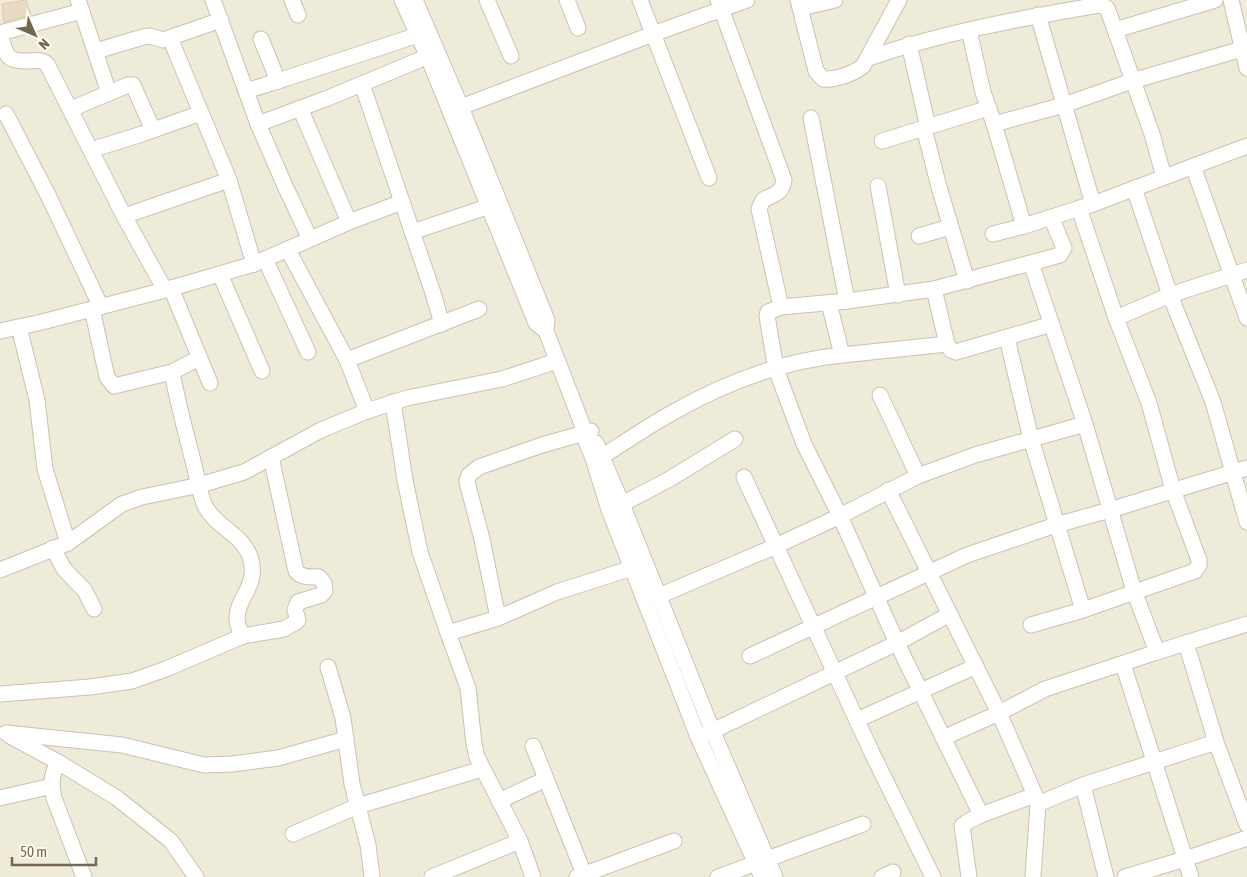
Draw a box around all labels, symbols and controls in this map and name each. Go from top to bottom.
north arrow [10,10,60,60]
text: N [36,36,53,53]
scale bar [12,834,96,866]
text: 50 m [20,843,47,860]

